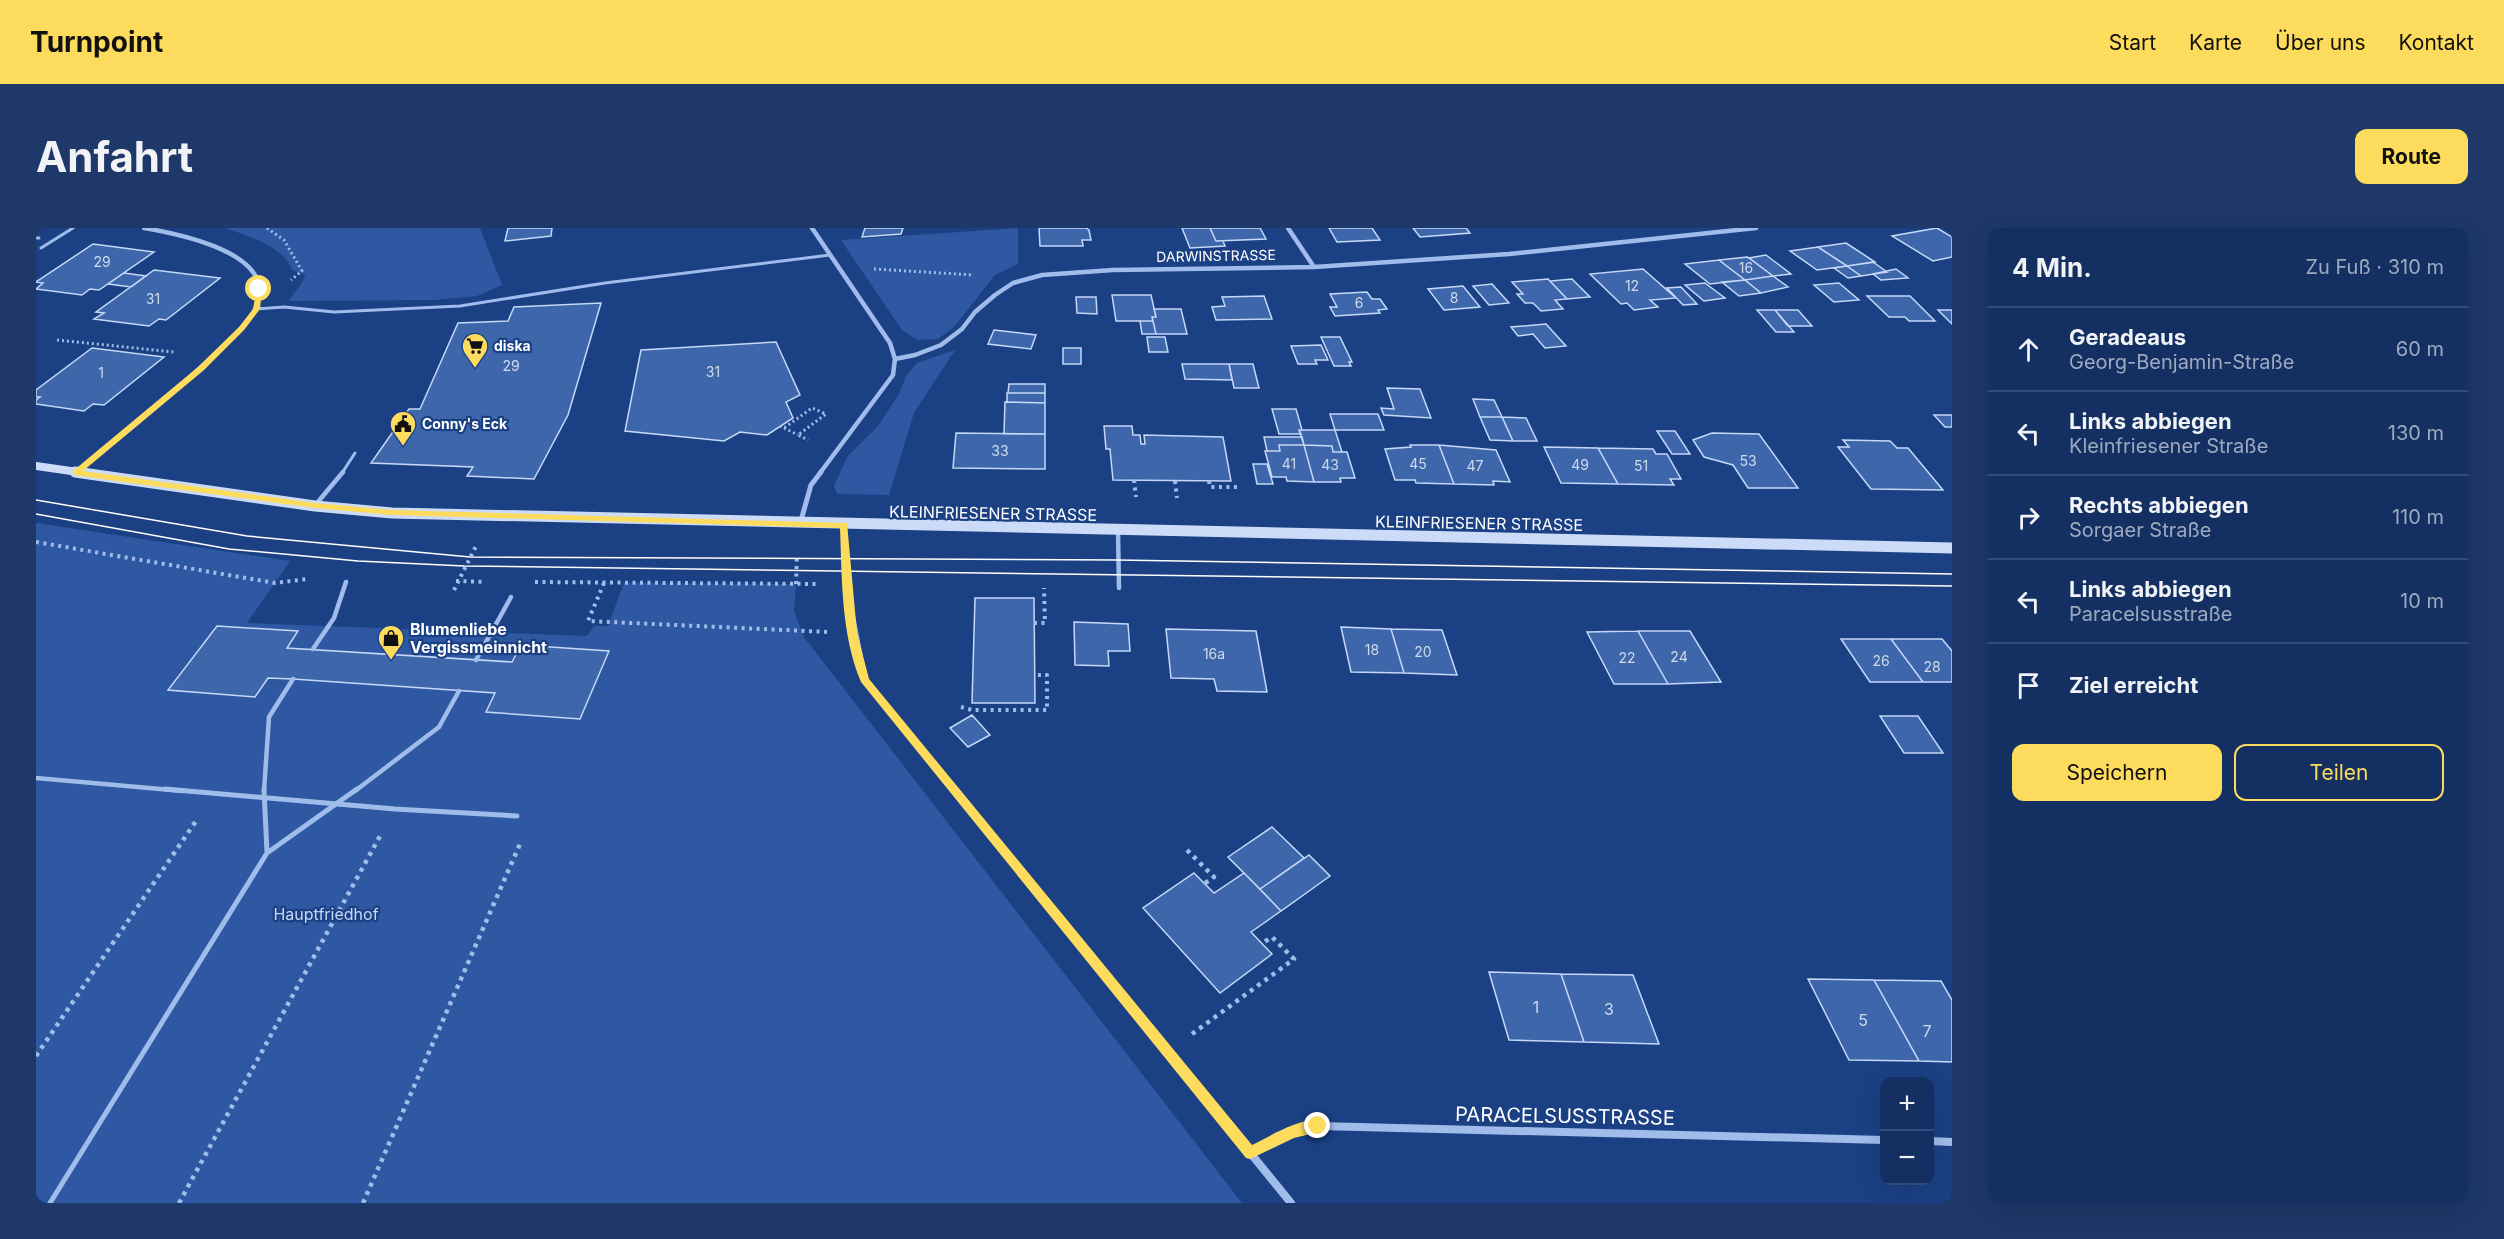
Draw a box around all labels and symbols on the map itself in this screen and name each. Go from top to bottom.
street label: DARWINSTRASSE [1156,246,1276,265]
house number: 29 [93,253,111,270]
house number: 16 [1739,259,1753,276]
route start [245,275,271,301]
house number: 12 [1625,277,1639,294]
house number: 8 [1450,289,1458,306]
house number: 31 [146,290,160,307]
house number: 6 [1355,294,1363,311]
supermarket icon: diska [460,331,490,369]
place label: diska [494,337,531,354]
house number: 29 [502,357,520,374]
house number: 31 [706,363,720,380]
house number: 1 [98,364,104,381]
public building icon: Conny's Eck [388,409,418,447]
place label: Conny's Eck [422,415,508,432]
house number: 33 [991,442,1009,459]
house number: 53 [1739,452,1757,469]
house number: 41 [1282,455,1296,472]
house number: 45 [1409,455,1427,472]
house number: 43 [1321,456,1339,473]
house number: 49 [1571,456,1589,473]
house number: 47 [1467,457,1484,474]
house number: 51 [1634,457,1648,474]
street label: KLEINFRIESENER STRASSE [889,501,1097,525]
street label: KLEINFRIESENER STRASSE [1375,511,1583,535]
place label: Blumenliebe Vergissmeinnicht [410,619,547,657]
shop icon: Blumenliebe Vergissmeinnicht [376,623,406,661]
house number: 18 [1365,641,1379,658]
house number: 20 [1414,643,1432,660]
house number: 16a [1203,645,1225,662]
house number: 24 [1670,648,1688,665]
house number: 22 [1618,649,1636,666]
house number: 26 [1872,652,1890,669]
house number: 28 [1923,658,1941,675]
park label: Hauptfriedhof [273,904,379,924]
house number: 1 [1533,997,1539,1017]
house number: 3 [1604,999,1614,1019]
house number: 5 [1858,1010,1868,1030]
house number: 7 [1922,1021,1932,1041]
street label: PARACELSUSSTRASSE [1455,1102,1675,1130]
route end [1304,1112,1330,1138]

